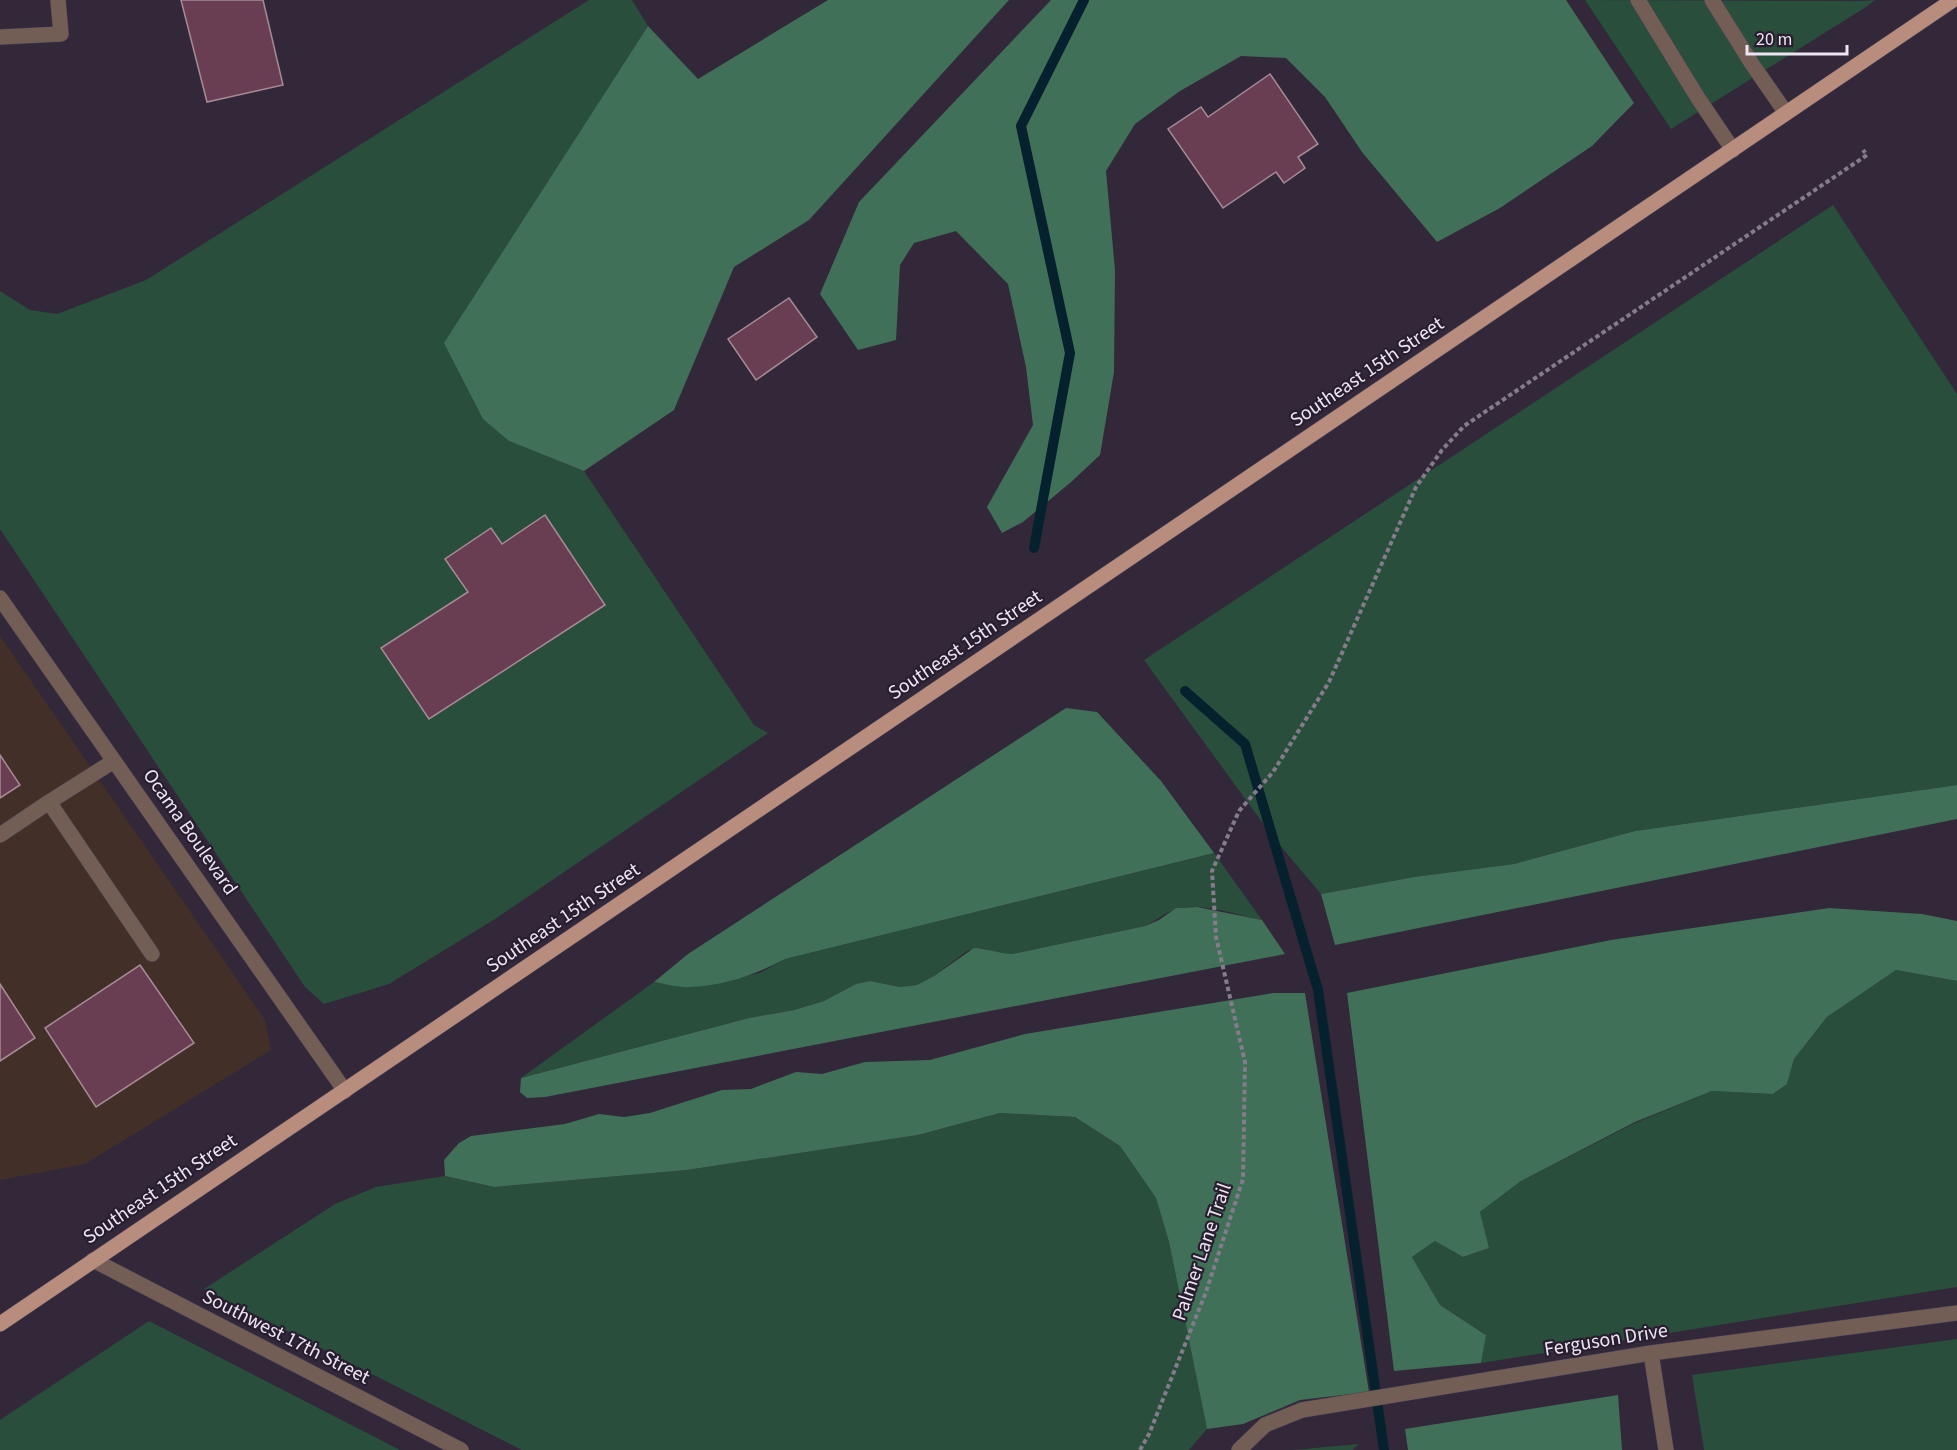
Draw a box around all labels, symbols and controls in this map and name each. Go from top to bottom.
scale bar [1747,18,1848,56]
text: 20 m [1756,27,1792,52]
street label: Southeast 15th Street [1284,310,1450,434]
street label: Southeast 15th Street [882,583,1048,707]
street label: Ocama Boulevard [136,763,244,901]
street label: Southeast 15th Street [480,856,646,980]
street label: Southeast 15th Street [77,1127,243,1251]
street label: Palmer Lane Trail [1165,1179,1239,1325]
street label: Southwest 17th Street [197,1283,375,1391]
street label: Ferguson Drive [1542,1316,1670,1364]

